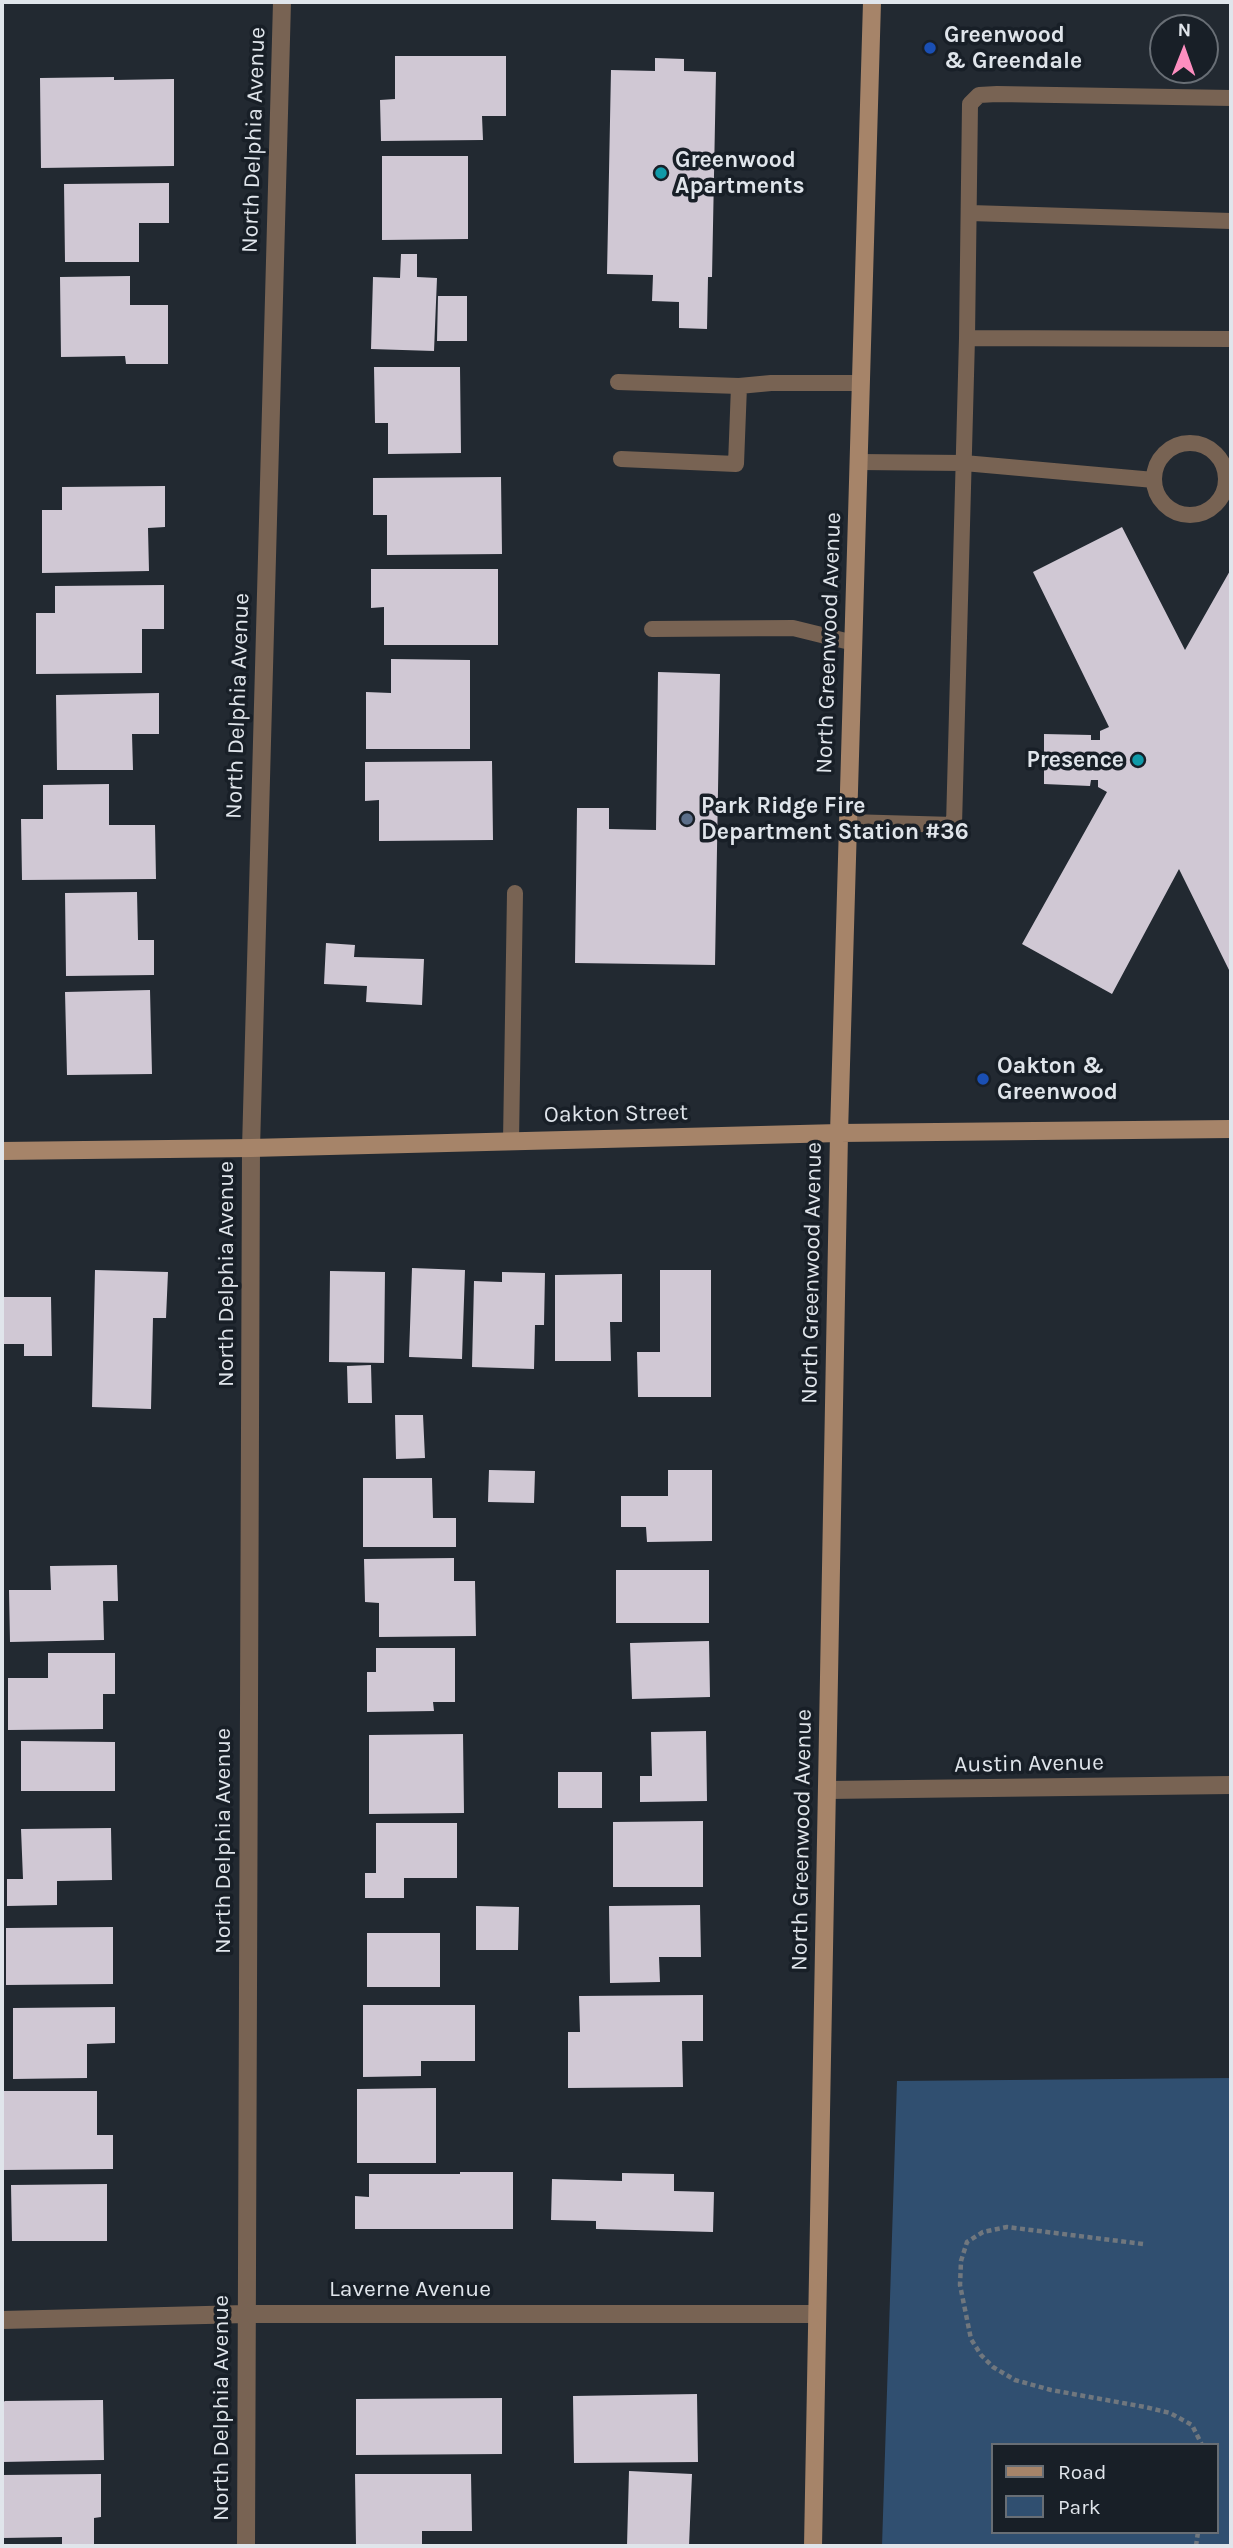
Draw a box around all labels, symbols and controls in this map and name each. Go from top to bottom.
north arrow [1149,14,1219,84]
text: N [1177,19,1191,41]
place label: Greenwood & Greendale [944,21,1082,75]
street label: North Delphia Avenue [236,27,272,253]
marker: Greenwood & Greendale [922,40,938,56]
place label: Greenwood Apartments [675,146,805,200]
marker: Greenwood Apartments [653,165,669,181]
street label: North Greenwood Avenue [811,512,847,774]
street label: North Delphia Avenue [220,593,256,819]
place label: Presence [1026,746,1124,774]
marker: Presence [1130,752,1146,768]
place label: Park Ridge Fire Department Station #36 [701,792,969,846]
marker: Park Ridge Fire Department Station #36 [679,811,695,827]
place label: Oakton & Greenwood [997,1052,1118,1106]
marker: Oakton & Greenwood [975,1071,991,1087]
street label: Oakton Street [544,1099,688,1129]
street label: North Greenwood Avenue [796,1142,828,1404]
street label: North Delphia Avenue [212,1161,240,1387]
street label: North Greenwood Avenue [786,1709,818,1971]
street label: North Delphia Avenue [209,1728,237,1954]
street label: Austin Avenue [954,1749,1104,1779]
street label: Laverne Avenue [329,2275,491,2303]
street label: North Delphia Avenue [207,2295,235,2521]
legend [992,2443,1219,2534]
text: Road [1058,2460,1106,2484]
text: Park [1058,2495,1101,2519]

